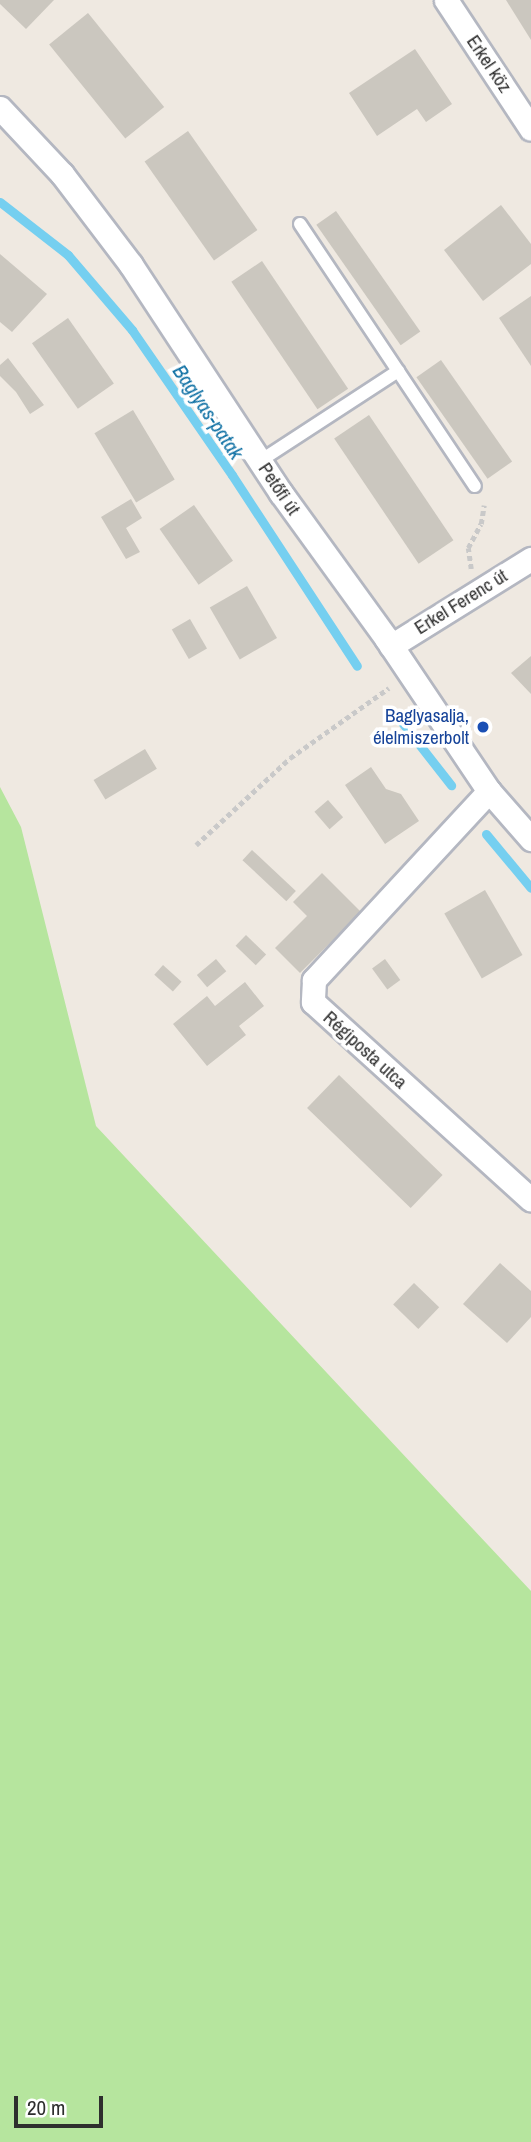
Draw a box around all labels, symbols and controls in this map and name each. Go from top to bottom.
street label: Erkel köz [462,31,516,97]
water label: Baglyas-patak [167,360,249,464]
street label: Petőfi út [253,459,305,519]
street label: Erkel Ferenc út [410,565,512,639]
place label: Baglyasalja, élelmiszerbolt [373,705,469,749]
marker: Baglyasalja, élelmiszerbolt [475,719,491,735]
street label: Régiposta utca [318,1006,412,1094]
scale bar [18,2082,107,2126]
text: 20 m [27,2093,65,2122]

